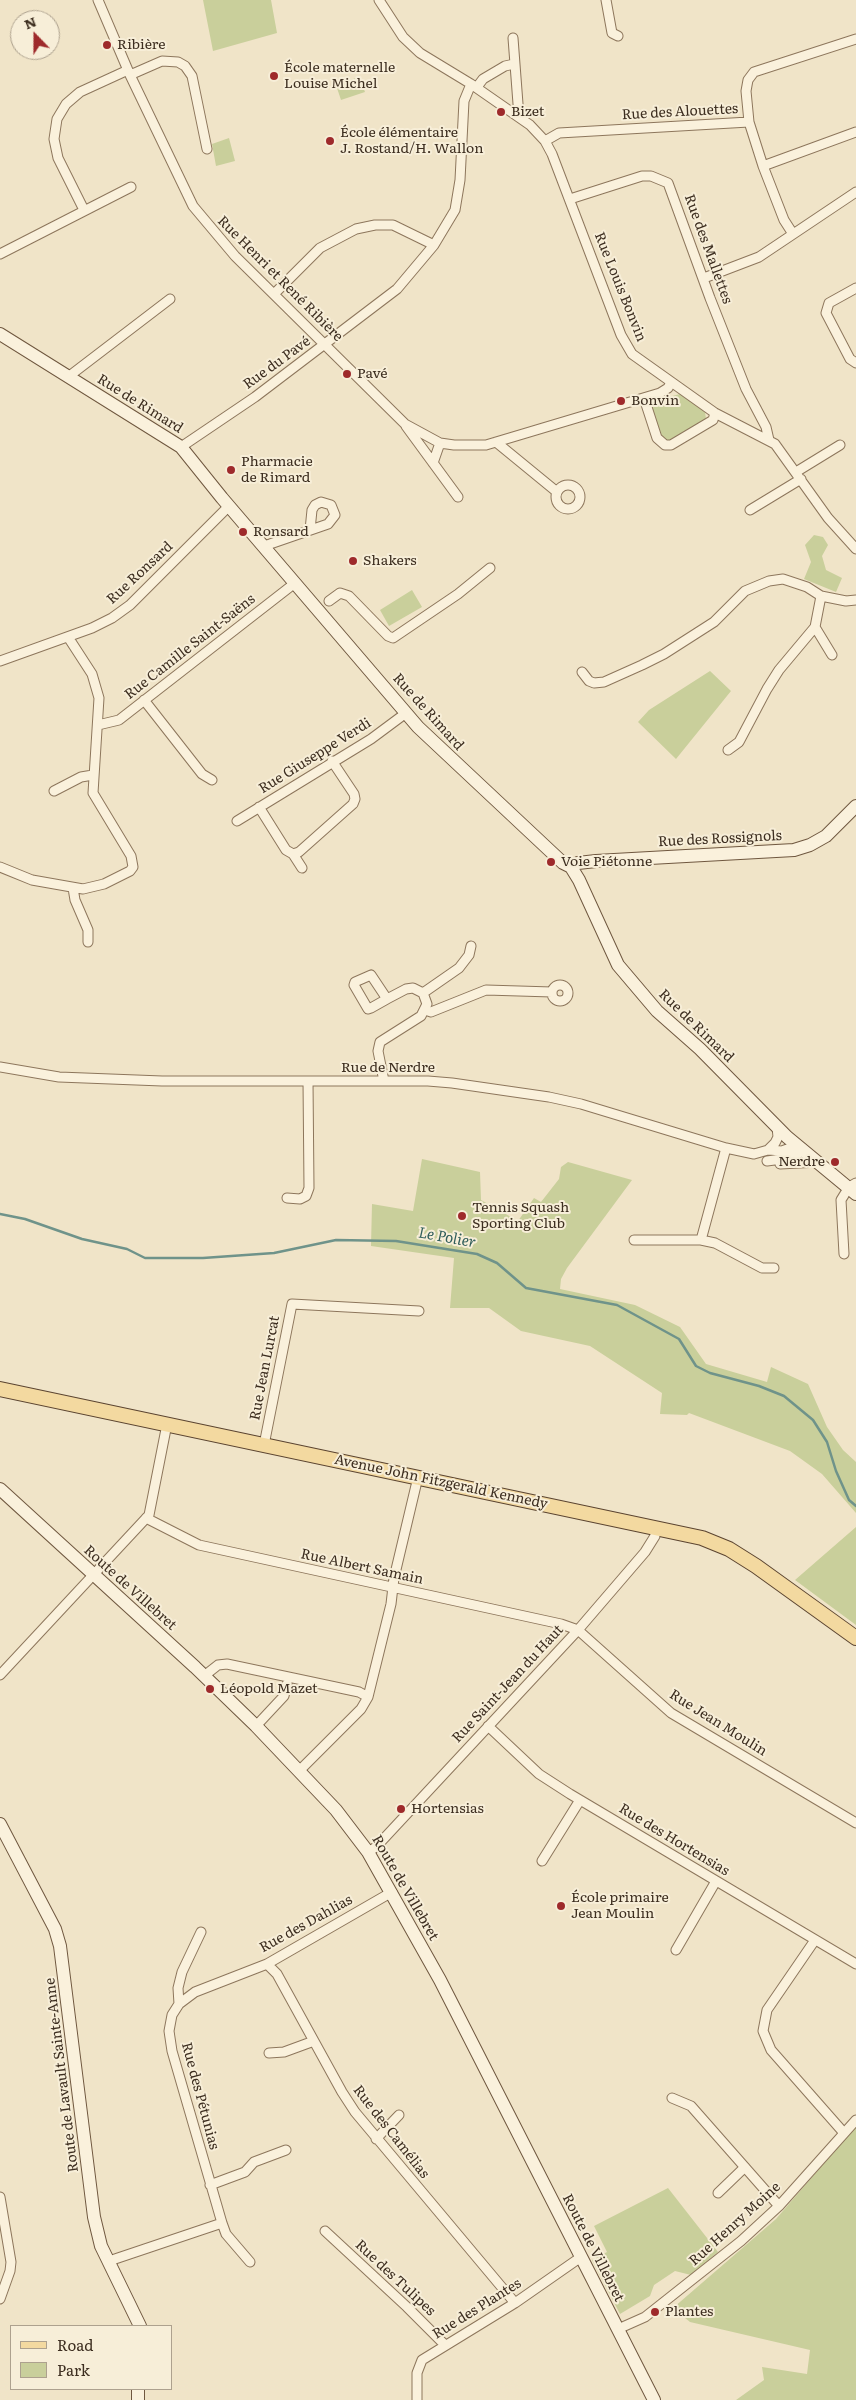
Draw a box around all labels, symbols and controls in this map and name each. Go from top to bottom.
north arrow [10,10,60,60]
text: N [21,11,39,33]
place label: Ribière [117,37,166,53]
marker: Ribière [101,39,113,51]
place label: École maternelle Louise Michel [284,60,395,92]
marker: École maternelle Louise Michel [268,70,280,82]
street label: Rue des Alouettes [621,101,739,123]
place label: Bizet [511,104,544,120]
marker: Bizet [495,106,507,118]
place label: École élémentaire J. Rostand/H. Wallon [340,125,483,158]
marker: École élémentaire J. Rostand/H. Wallon [324,135,336,147]
street label: Rue des Mallettes [680,192,736,306]
street label: Rue Henri et René Ribière [214,213,346,345]
street label: Rue Louis Bonvin [590,230,650,344]
street label: Rue du Pavé [240,333,314,393]
place label: Pavé [357,366,388,382]
marker: Pavé [341,368,353,380]
street label: Rue de Rimard [94,371,186,437]
place label: Bonvin [631,393,679,409]
marker: Bonvin [615,395,627,407]
place label: Pharmacie de Rimard [241,454,313,487]
marker: Pharmacie de Rimard [225,464,237,476]
place label: Ronsard [253,524,309,540]
marker: Ronsard [237,526,249,538]
street label: Rue Ronsard [103,538,177,608]
place label: Shakers [363,553,417,569]
marker: Shakers [347,555,359,567]
street label: Rue Camille Saint-Saëns [121,591,259,703]
street label: Rue de Rimard [389,670,467,754]
street label: Rue Giuseppe Verdi [256,715,374,797]
street label: Rue des Rossignols [658,827,782,851]
place label: Voie Piétonne [561,854,652,870]
marker: Voie Piétonne [545,856,557,868]
street label: Rue de Rimard [655,986,737,1066]
street label: Rue de Nerdre [341,1060,435,1076]
place label: Nerdre [778,1154,825,1170]
marker: Nerdre [829,1156,841,1168]
place label: Tennis Squash Sporting Club [472,1200,569,1232]
marker: Tennis Squash Sporting Club [456,1210,468,1222]
water label: Le Polier [417,1224,477,1252]
street label: Rue Jean Lurcat [247,1314,283,1422]
street label: Avenue John Fitzgerald Kennedy [333,1451,549,1513]
street label: Route de Villebret [80,1542,180,1634]
street label: Rue Albert Samain [299,1546,425,1588]
street label: Rue Saint-Jean du Haut [449,1622,567,1746]
place label: Léopold Mazet [220,1681,318,1697]
marker: Léopold Mazet [204,1683,216,1695]
street label: Rue Jean Moulin [666,1686,770,1760]
street label: Rue des Hortensias [616,1800,732,1880]
place label: Hortensias [411,1801,484,1817]
marker: Hortensias [395,1803,407,1815]
street label: Route de Villebret [368,1832,442,1944]
place label: École primaire Jean Moulin [571,1890,669,1922]
street label: Rue des Dahlias [257,1892,355,1956]
marker: École primaire Jean Moulin [555,1900,567,1912]
street label: Route de Lavault Sainte-Anne [42,1977,82,2173]
street label: Rue des Pétunias [178,2040,222,2152]
street label: Rue des Camélias [349,2082,433,2182]
street label: Rue Henry Moine [686,2179,784,2269]
street label: Route de Villebret [559,2191,627,2305]
street label: Rue des Tulipes [351,2237,439,2319]
street label: Rue des Plantes [430,2275,524,2343]
place label: Plantes [665,2304,713,2320]
marker: Plantes [649,2306,661,2318]
legend [10,2325,172,2390]
text: Road [57,2333,93,2356]
text: Park [57,2358,90,2381]

